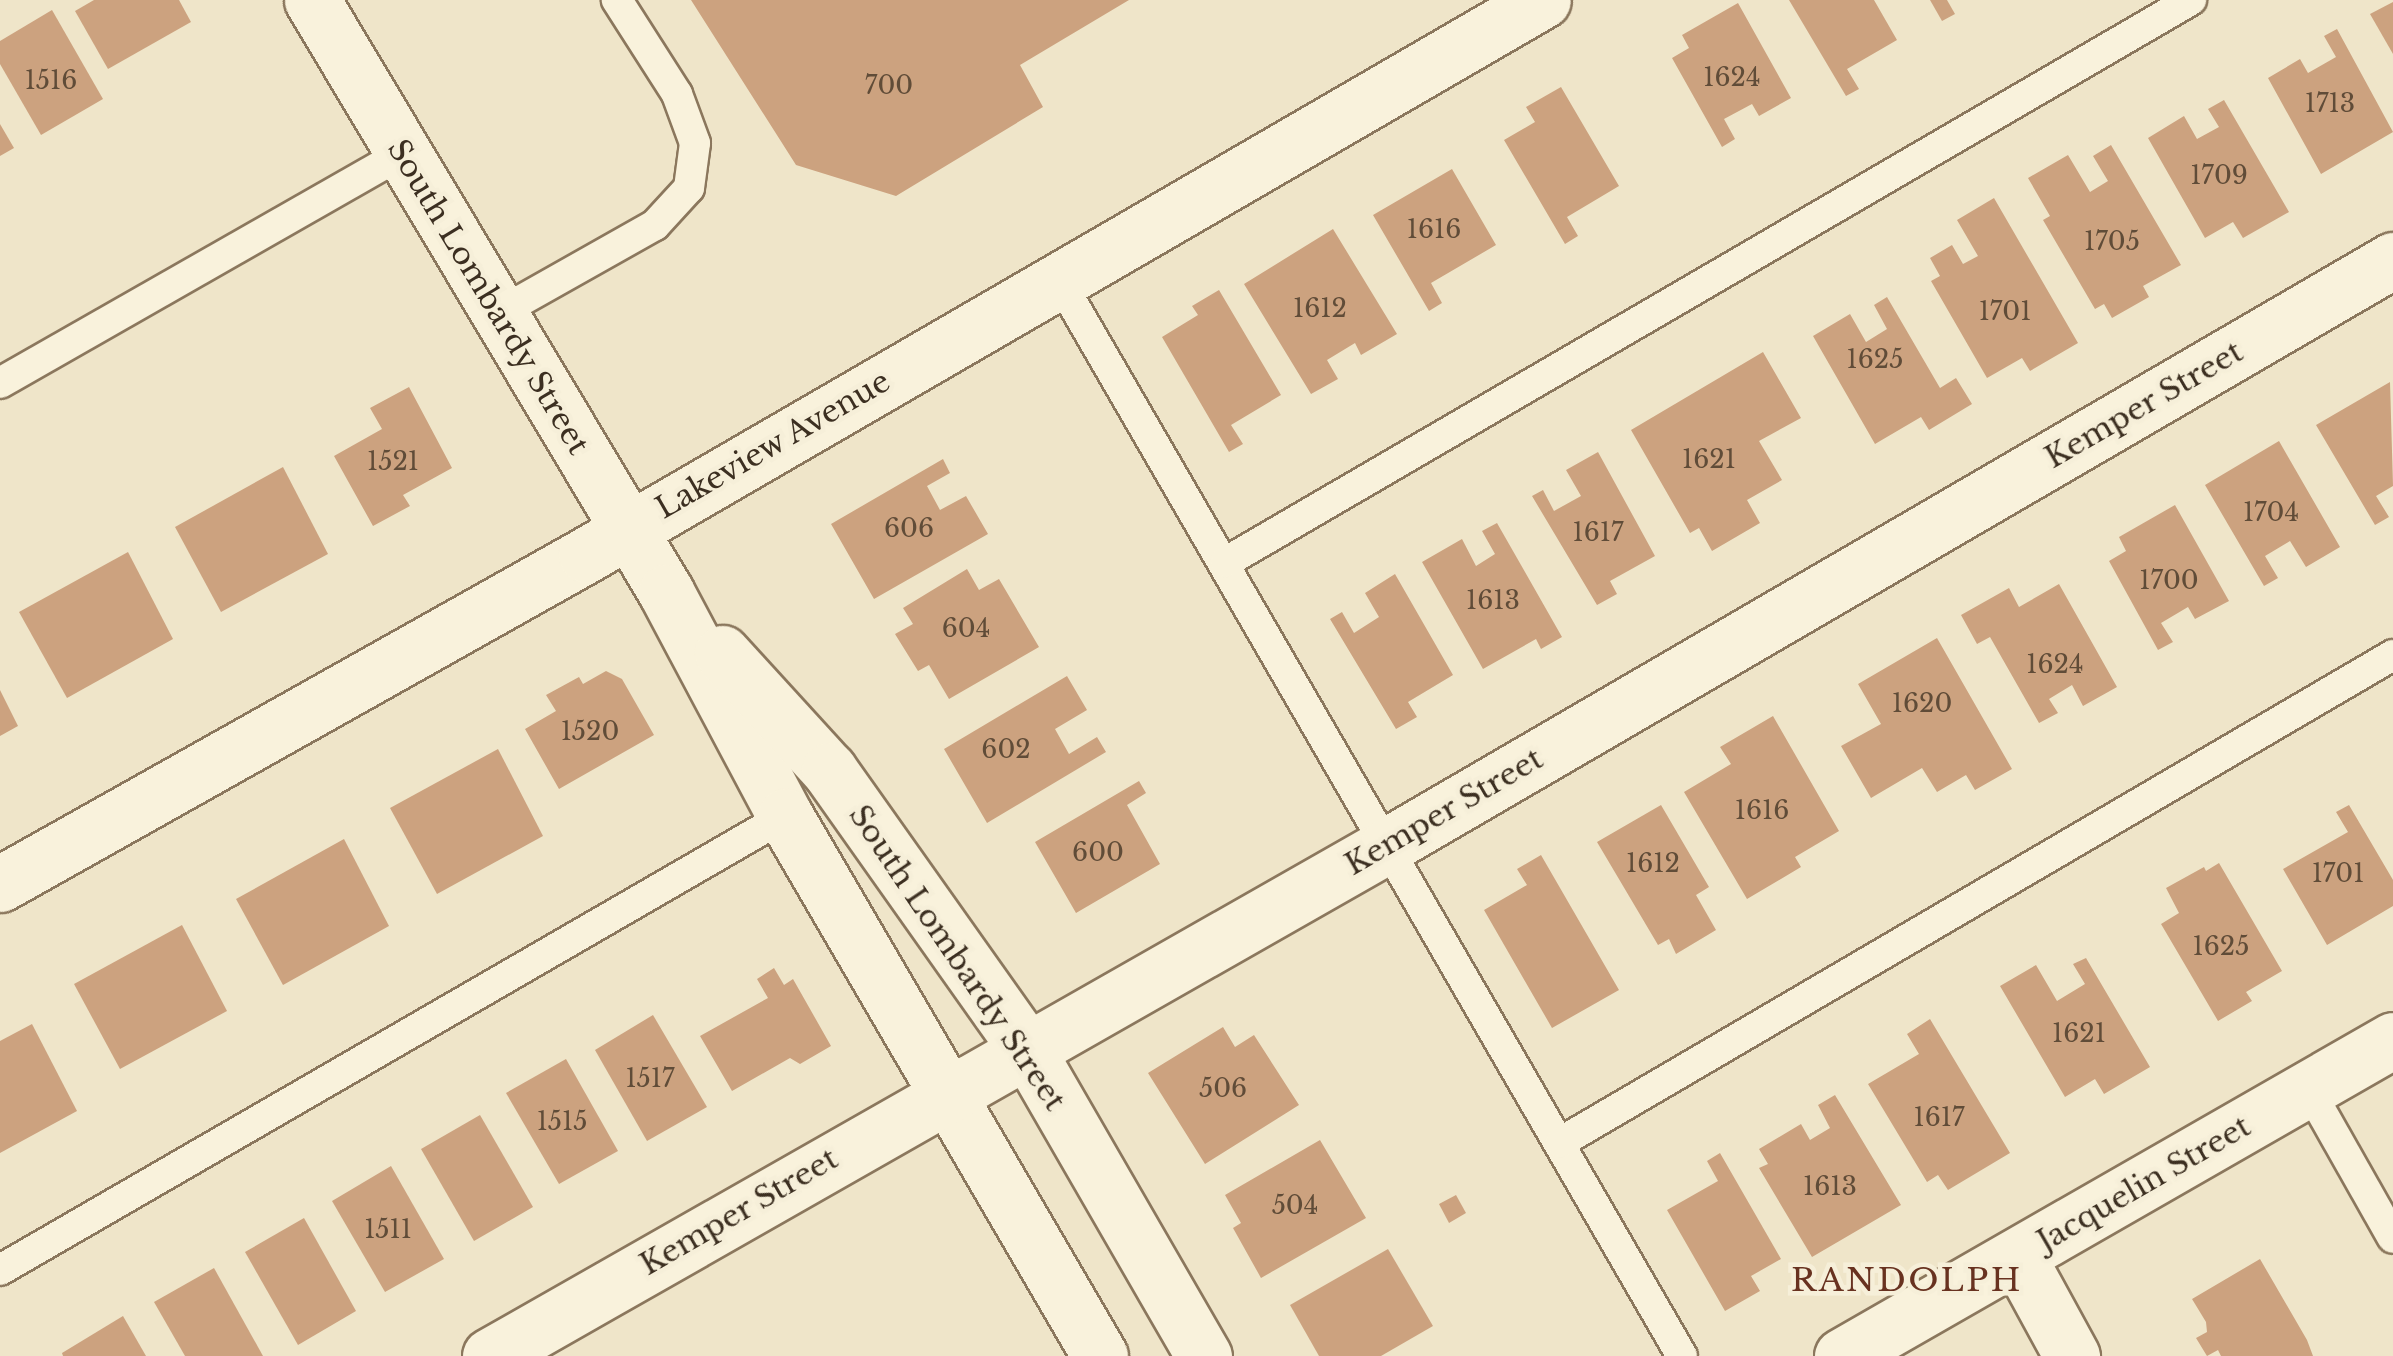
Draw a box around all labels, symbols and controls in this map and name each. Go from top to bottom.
house number: 1624 [1703,63,1761,93]
house number: 1516 [25,66,77,96]
house number: 700 [865,71,913,101]
house number: 1713 [2305,89,2355,119]
street label: South Lombardy Street [379,133,597,461]
house number: 1709 [2190,161,2248,191]
house number: 1616 [1407,215,1461,245]
house number: 1705 [2084,227,2140,257]
house number: 1612 [1293,294,1347,324]
house number: 1701 [1979,297,2031,327]
street label: Kemper Street [2039,334,2249,476]
house number: 1625 [1847,345,1903,375]
street label: Lakeview Avenue [649,363,897,527]
house number: 1621 [1682,445,1736,475]
house number: 1521 [367,447,419,477]
house number: 1704 [2243,498,2299,528]
house number: 606 [884,514,934,544]
house number: 1617 [1573,518,1623,548]
house number: 1700 [2139,566,2199,596]
house number: 1613 [1466,586,1520,616]
house number: 604 [942,614,990,644]
house number: 1624 [2026,650,2084,680]
house number: 1620 [1892,689,1952,719]
house number: 1520 [561,717,619,747]
house number: 602 [981,735,1031,765]
street label: Kemper Street [1339,741,1549,883]
house number: 1616 [1735,796,1789,826]
street label: South Lombardy Street [841,798,1073,1118]
house number: 600 [1072,838,1124,868]
house number: 1612 [1626,849,1680,879]
house number: 1701 [2312,859,2364,889]
house number: 1625 [2193,932,2249,962]
house number: 1621 [2052,1019,2106,1049]
house number: 1517 [625,1064,675,1094]
house number: 506 [1199,1074,1247,1104]
house number: 1617 [1914,1103,1964,1133]
house number: 1515 [537,1107,587,1137]
street label: Jacquelin Street [2031,1108,2257,1260]
street label: Kemper Street [634,1141,844,1283]
house number: 1613 [1803,1172,1857,1202]
house number: 504 [1272,1191,1318,1221]
house number: 1511 [364,1215,412,1245]
district label: RANDOLPH [1791,1261,2023,1299]

